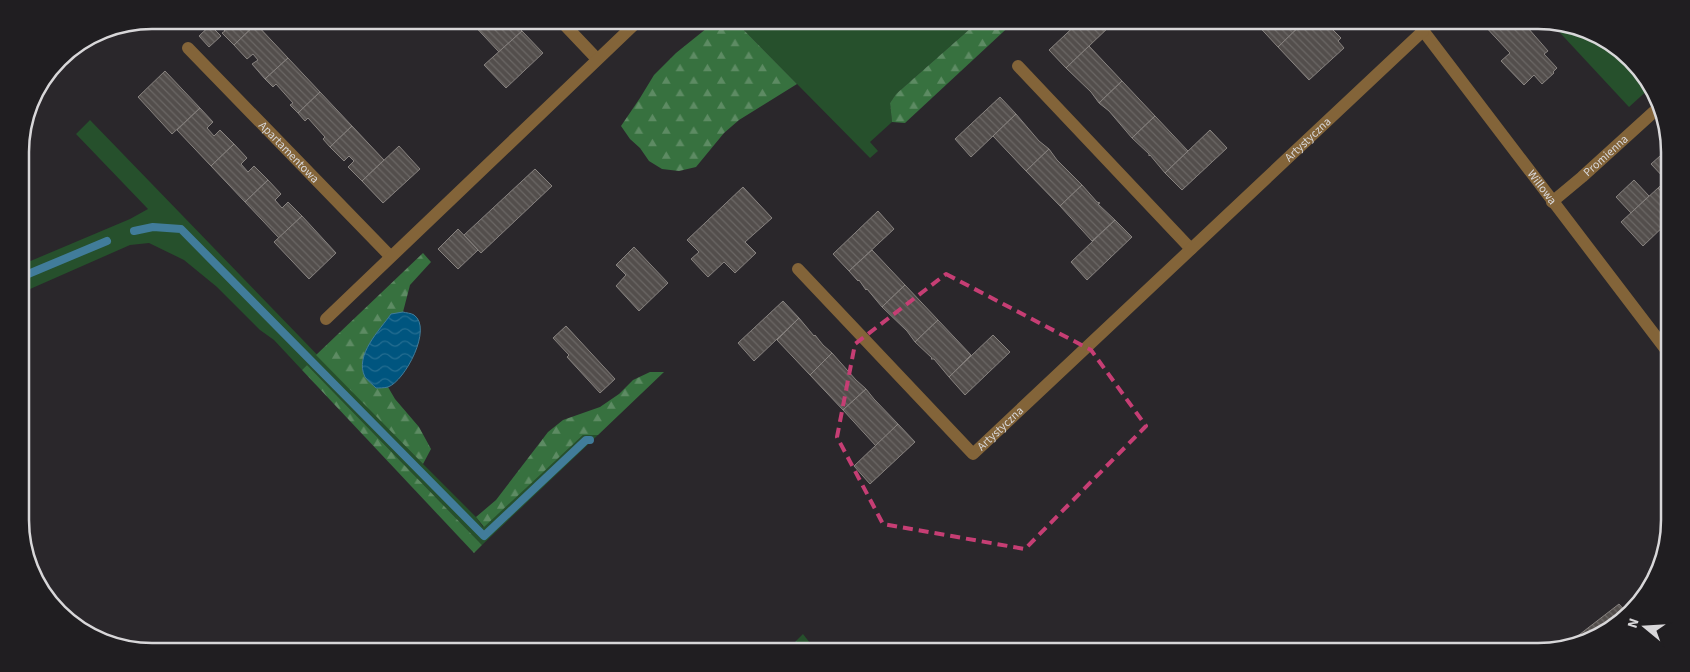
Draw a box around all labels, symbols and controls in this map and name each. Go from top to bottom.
street label: Artystyczna [1281,114,1335,166]
street label: Apartamentowa [254,118,323,187]
street label: Promienna [1580,131,1632,181]
street label: Willowa [1523,167,1561,208]
street label: Artystyczna [974,403,1028,455]
north arrow [1620,602,1670,652]
text: N [1623,616,1645,631]

